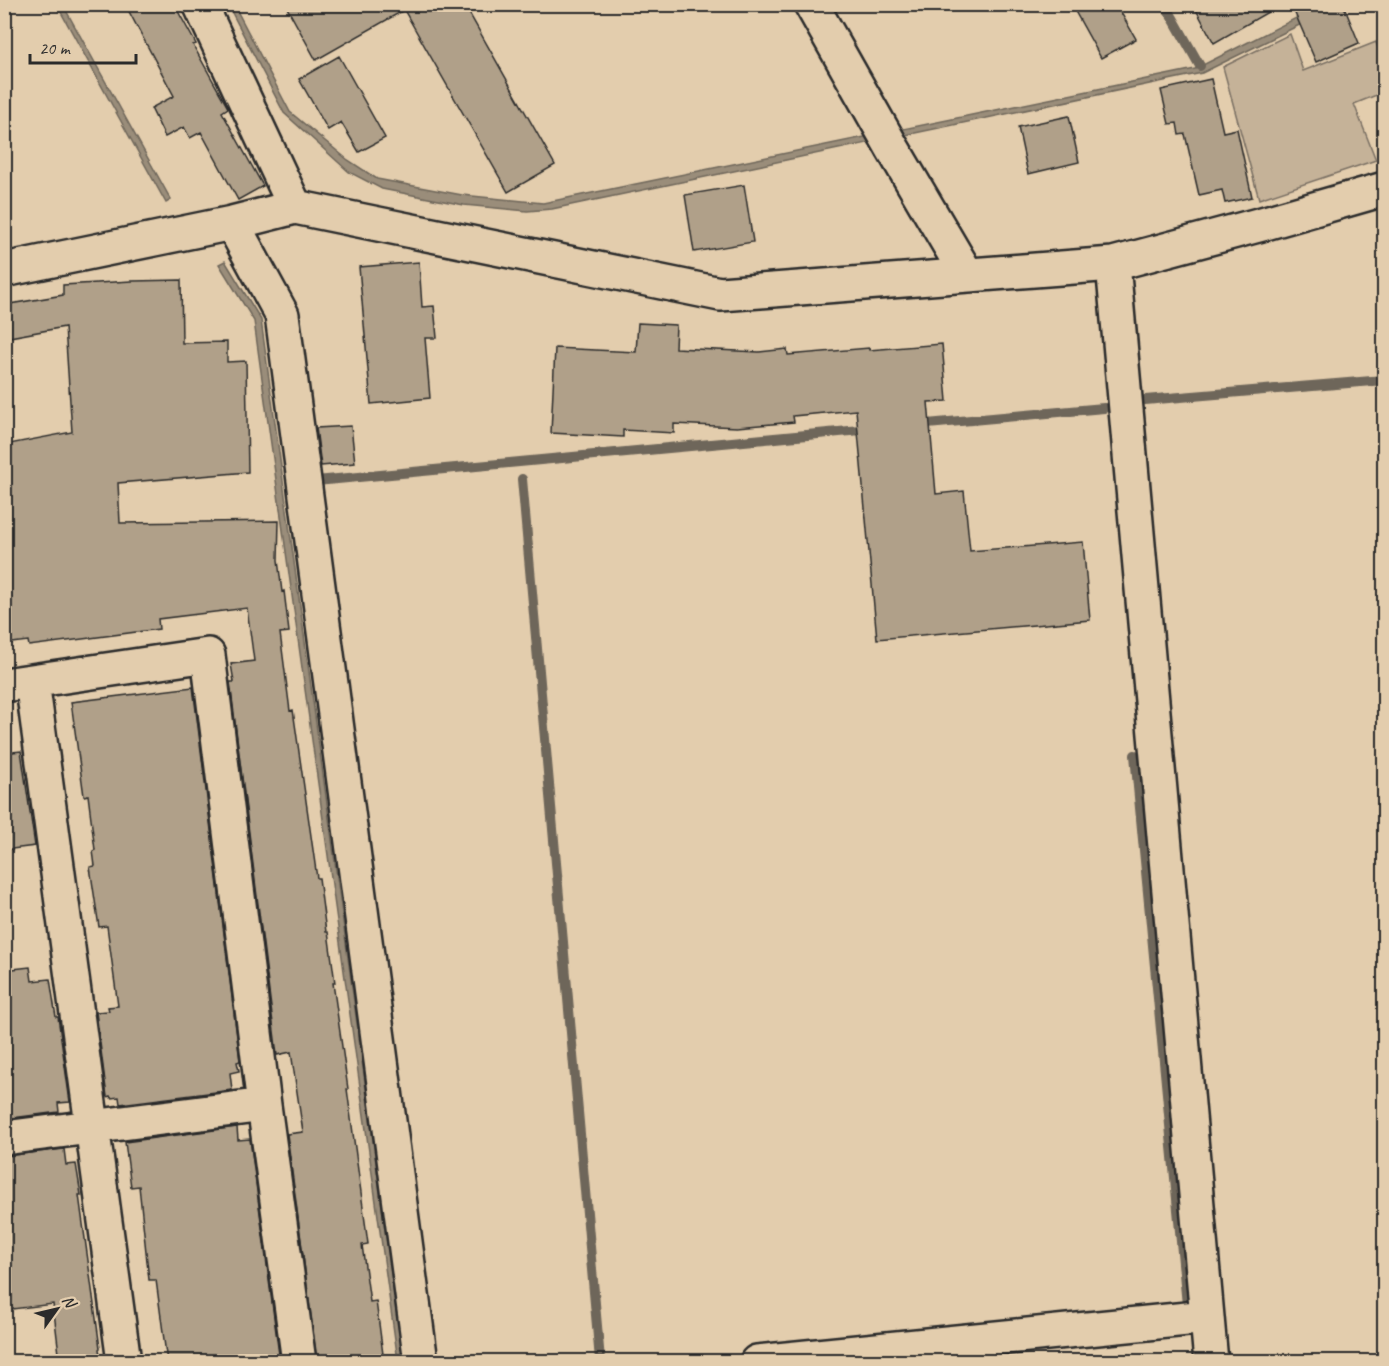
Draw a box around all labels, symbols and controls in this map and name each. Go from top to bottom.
scale bar [30,27,136,65]
text: 20 m [39,37,72,59]
north arrow [27,1279,87,1339]
text: N [58,1291,81,1313]

